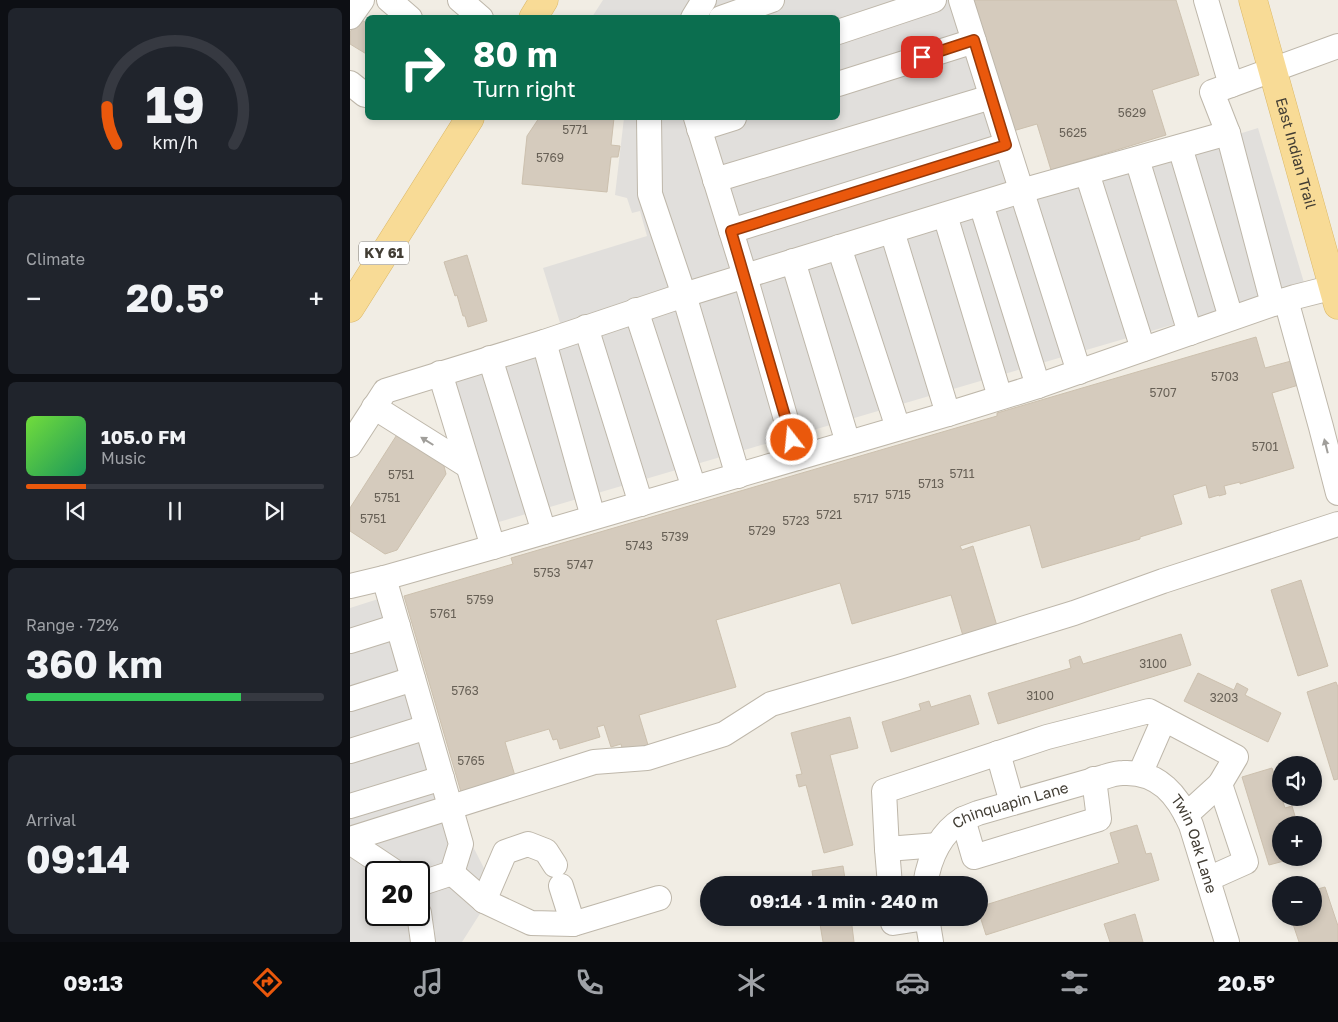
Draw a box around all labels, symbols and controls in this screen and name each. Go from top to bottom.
text: 80 m [473,33,558,75]
icon: right [390,35,455,100]
pin [901,36,943,78]
icon: arrive [908,43,936,71]
text: 19 [145,72,205,134]
text: Turn right [473,75,576,102]
street label: East Indian Trail [1273,95,1321,211]
house number: 5629 [1118,105,1146,120]
house number: 5771 [562,122,588,137]
house number: 5625 [1059,125,1087,140]
text: km/h [152,131,198,153]
house number: 5769 [536,150,564,165]
road number: KY 61 [359,242,409,264]
text: Climate [26,249,85,269]
text: 20.5° [126,275,224,320]
text: − [26,282,41,315]
text: + [309,282,324,315]
house number: 5703 [1211,369,1239,384]
house number: 5707 [1149,385,1177,400]
position arrow [765,413,817,465]
text: 105.0 FM [101,425,186,448]
one-way arrow [421,436,434,445]
house number: 5701 [1252,439,1278,454]
one-way arrow [1322,439,1330,454]
text: Music [101,448,146,468]
house number: 5711 [950,466,975,481]
house number: 5751 [388,467,414,482]
house number: 5713 [918,476,944,491]
house number: 5715 [885,487,911,502]
house number: 5751 [374,490,400,505]
house number: 5717 [853,491,879,506]
icon: previous [62,497,90,525]
icon: pause [161,497,189,525]
icon: next [260,497,288,525]
house number: 5721 [816,507,842,522]
house number: 5751 [360,511,386,526]
house number: 5723 [782,513,810,528]
house number: 5729 [748,523,776,538]
house number: 5739 [661,529,689,544]
house number: 5743 [625,538,653,553]
house number: 5747 [566,557,594,572]
house number: 5753 [533,565,561,580]
house number: 5759 [466,592,494,607]
house number: 5761 [430,606,456,621]
text: Range · 72% [26,615,119,635]
text: 360 km [26,641,163,686]
house number: 3100 [1139,656,1167,671]
house number: 5763 [451,683,479,698]
house number: 3100 [1026,688,1054,703]
house number: 3203 [1210,690,1238,705]
house number: 5765 [457,753,485,768]
map controls [1272,756,1322,926]
button: sound [1272,756,1322,806]
street label: Chinquapin Lane [948,778,1071,832]
street label: Twin Oak Lane [1168,790,1221,895]
text: Arrival [26,810,76,830]
button: + [1272,816,1322,866]
text: 09:14 [26,836,130,881]
speed limit sign: 20 [365,861,430,926]
button: − [1272,876,1322,926]
text: 09:14 · 1 min · 240 m [750,889,938,912]
icon: directions [250,965,285,1000]
icon: music [411,965,446,1000]
icon: phone [572,965,607,1000]
icon: climate [734,965,769,1000]
icon: car [895,965,930,1000]
icon: filters [1057,965,1092,1000]
text: 09:13 [63,969,123,996]
text: 20.5° [1218,969,1275,996]

